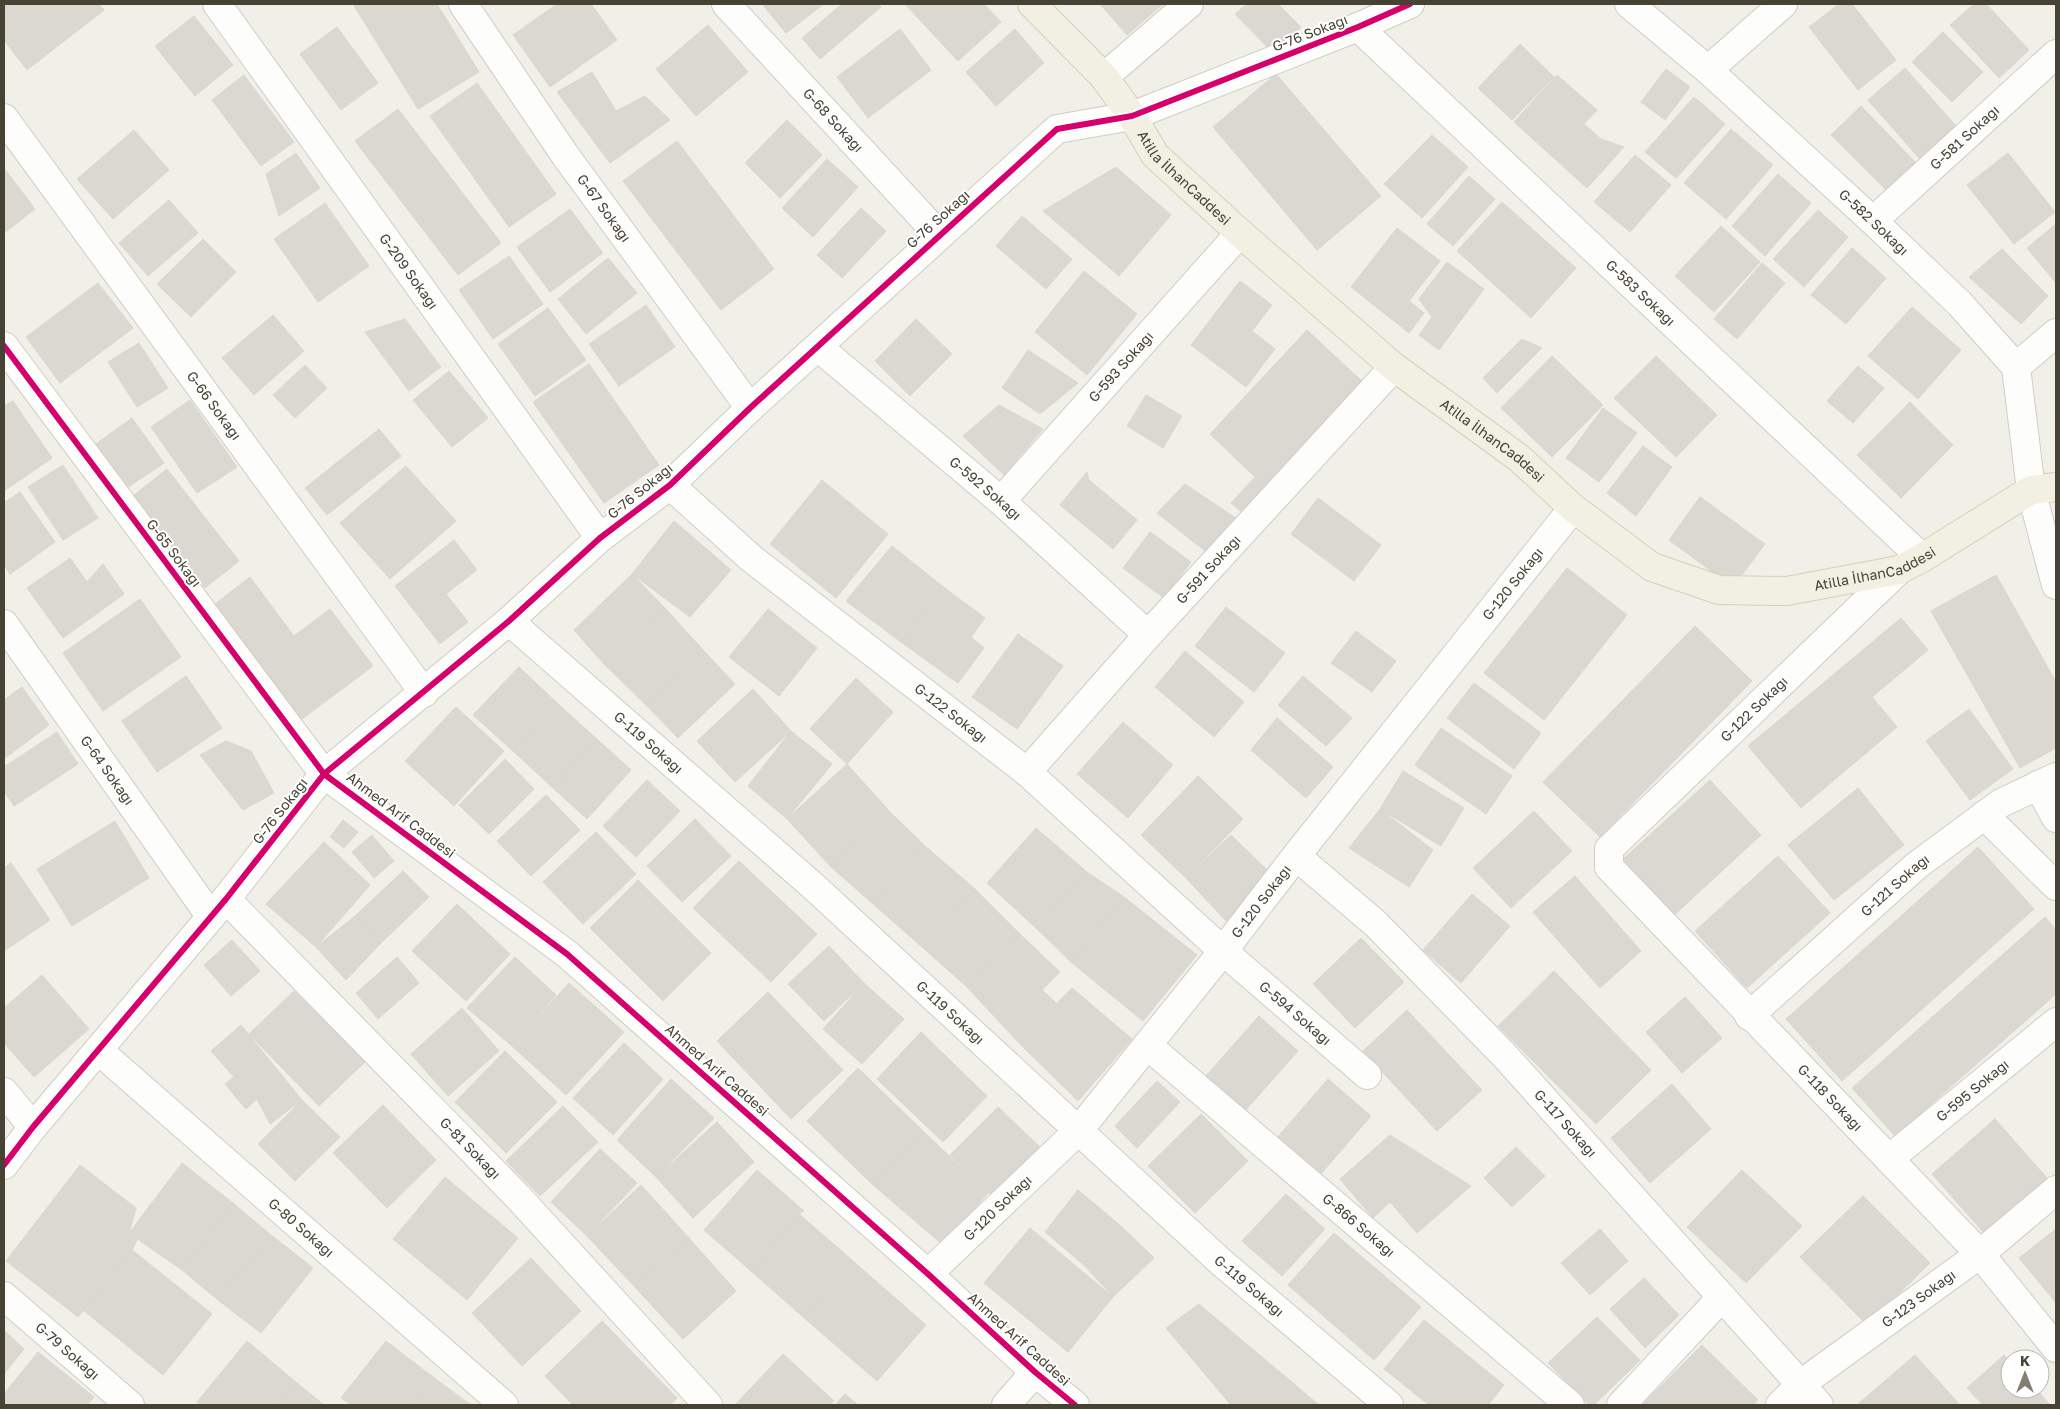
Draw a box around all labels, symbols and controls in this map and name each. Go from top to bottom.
street label: G-76 Sokağı [1270,10,1350,55]
street label: G-68 Sokağı [800,84,867,155]
street label: G-581 Sokağı [1926,101,2002,173]
street label: Atilla İlhanCaddesi [1134,127,1234,228]
street label: G-67 Sokağı [574,170,635,245]
street label: G-582 Sokağı [1836,185,1912,258]
street label: G-76 Sokağı [903,186,973,251]
street label: G-209 Sokağı [376,230,442,312]
street label: G-583 Sokağı [1603,256,1679,329]
street label: G-593 Sokağı [1084,327,1156,405]
street label: G-66 Sokağı [184,367,245,443]
street label: Atilla İlhanCaddesi [1437,395,1548,485]
street label: G-592 Sokağı [946,453,1025,523]
street label: G-76 Sokağı [604,459,676,522]
street label: G-65 Sokağı [143,515,205,590]
street label: G-591 Sokağı [1172,531,1244,607]
street label: Atilla İlhanCaddesi [1813,543,1939,594]
street label: G-120 Sokağı [1478,544,1546,623]
street label: G-122 Sokağı [1716,672,1791,745]
street label: G-122 Sokağı [911,679,991,746]
street label: G-119 Sokağı [611,707,687,777]
street label: G-64 Sokağı [77,732,138,808]
street label: Ahmed Arif Caddesi [344,768,459,861]
street label: G-76 Sokağı [249,774,311,847]
street label: G-121 Sokağı [1857,850,1932,920]
street label: G-120 Sokağı [1227,861,1294,941]
street label: G-119 Sokağı [913,977,988,1048]
street label: G-594 Sokağı [1256,977,1335,1048]
street label: Ahmed Arif Caddesi [662,1020,773,1119]
street label: G-595 Sokağı [1932,1055,2012,1125]
street label: G-118 Sokağı [1795,1060,1867,1134]
street label: G-117 Sokağı [1531,1086,1601,1160]
street label: G-81 Sokağı [437,1114,505,1182]
street label: G-120 Sokağı [959,1171,1035,1244]
street label: G-866 Sokağı [1319,1189,1399,1260]
street label: G-80 Sokağı [265,1194,338,1261]
street label: G-119 Sokağı [1211,1251,1288,1320]
street label: G-123 Sokağı [1878,1266,1959,1331]
street label: Ahmed Arif Caddesi [965,1288,1074,1389]
street label: G-79 Sokağı [32,1318,103,1383]
north arrow [2000,1349,2050,1399]
text: K [2020,1352,2030,1369]

